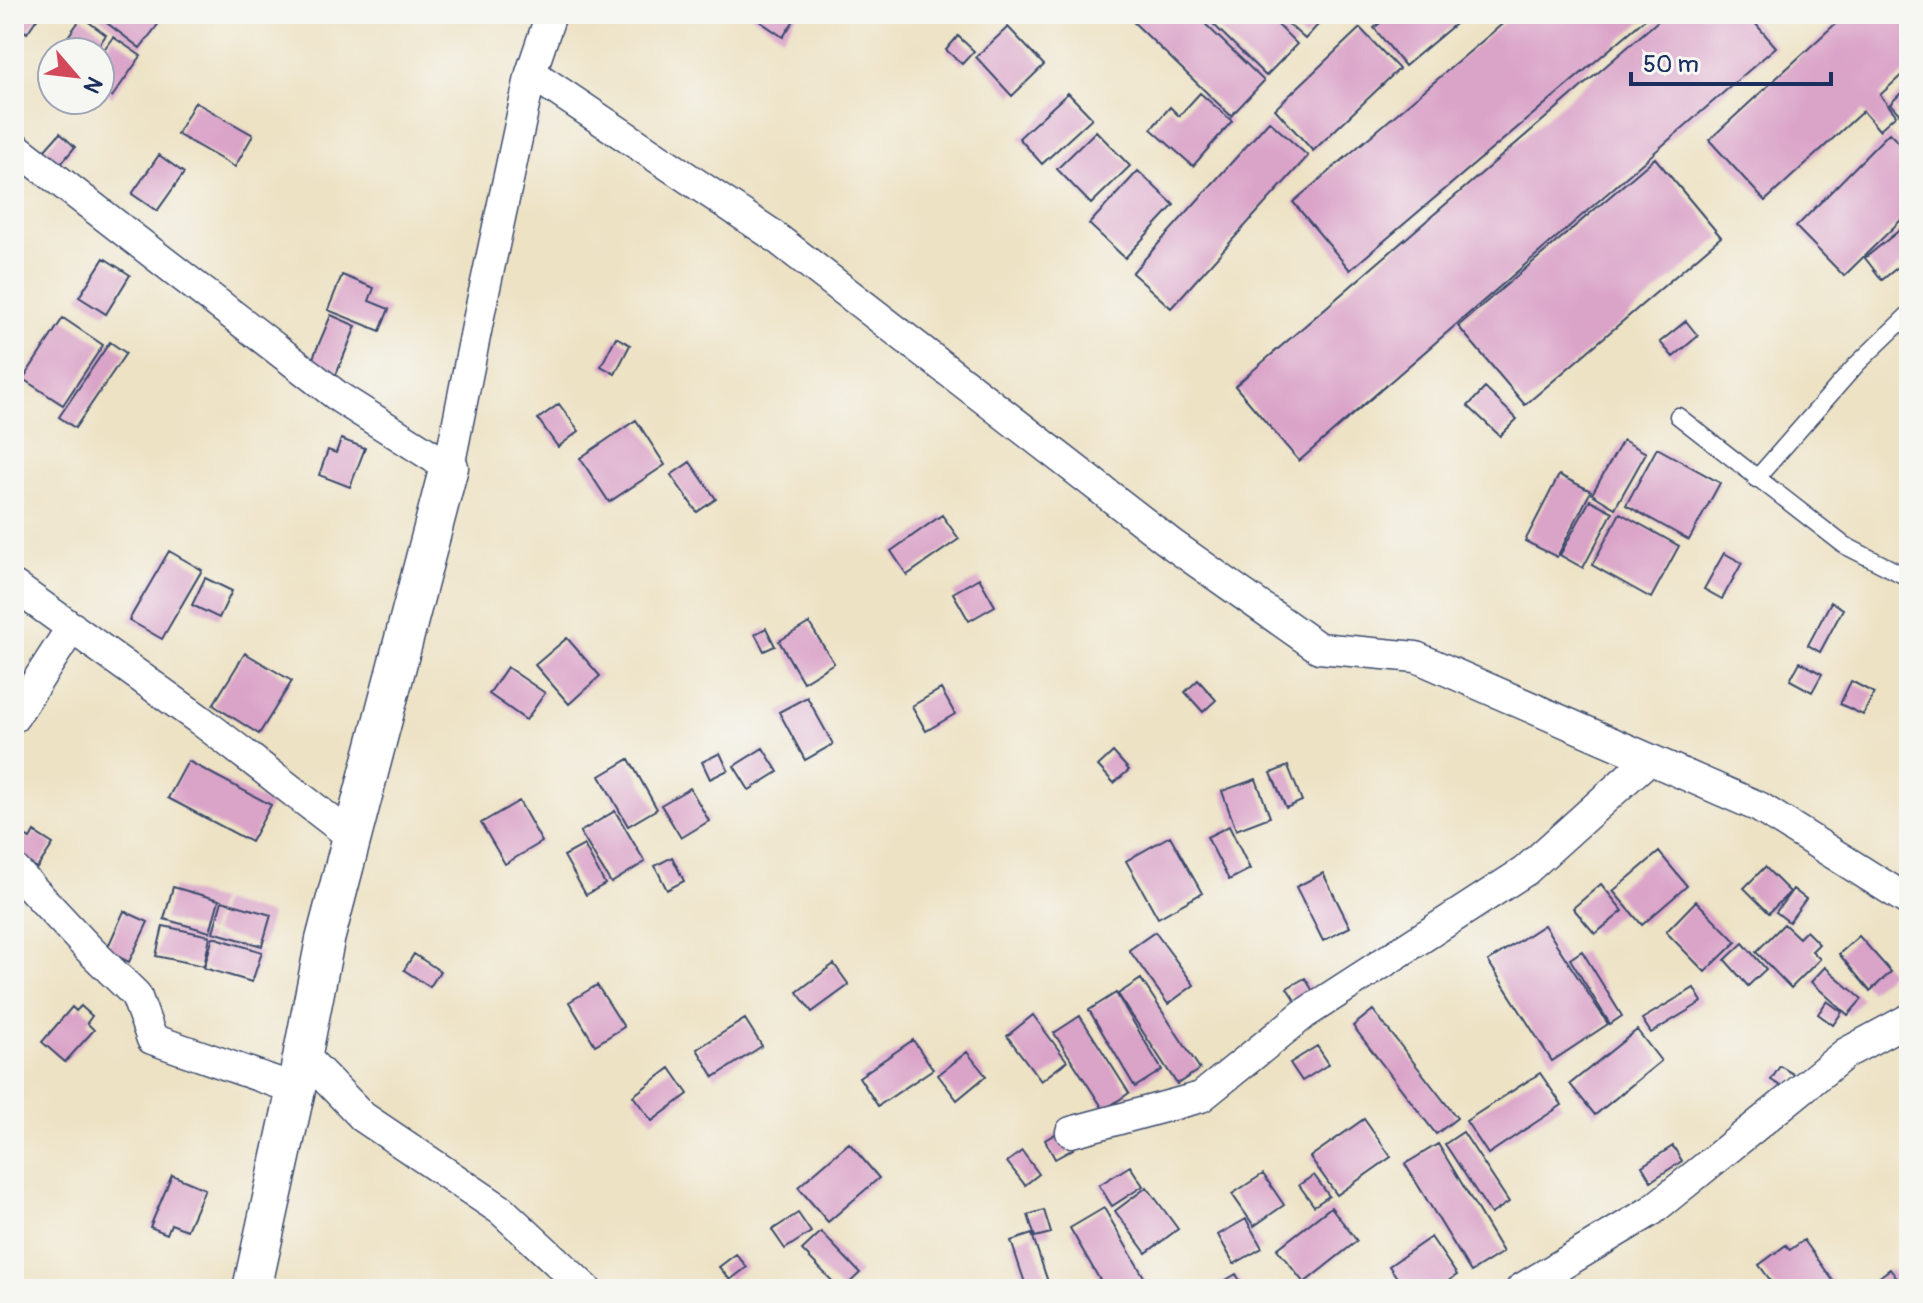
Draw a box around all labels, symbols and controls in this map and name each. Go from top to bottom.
north arrow [36,36,116,116]
scale bar [1631,36,1831,86]
text: 50 m [1643,50,1699,79]
text: N [77,72,109,98]

